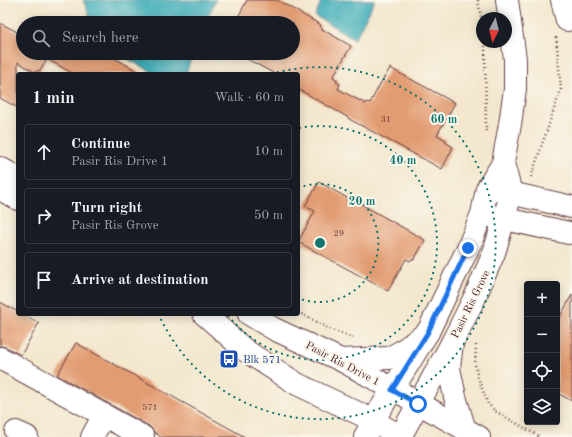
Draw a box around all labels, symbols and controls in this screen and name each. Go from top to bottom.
north arrow [476,12,512,48]
search box [16,16,300,60]
icon: search [30,27,52,49]
text: Search here [62,31,139,46]
text: 1 min [32,90,75,107]
text: Walk · 60 m [215,91,284,104]
text: 60 m [431,114,458,126]
house number: 31 [381,115,391,124]
text: Continue [71,137,130,152]
icon: ahead [33,141,55,163]
text: 10 m [254,145,283,158]
text: Pasir Ris Drive 1 [71,155,168,168]
text: 40 m [390,155,417,167]
text: 20 m [349,196,376,208]
text: Turn right [71,201,142,216]
icon: right [33,205,55,227]
text: 50 m [254,209,283,222]
text: Pasir Ris Grove [71,219,159,232]
house number: 29 [334,229,344,238]
centre of rings [313,236,327,250]
route end [459,239,477,257]
icon: arrive [33,269,55,291]
street label: Pasir Ris Grove [450,269,493,340]
text: Arrive at destination [71,273,209,288]
map controls [524,281,560,425]
button: + [524,281,560,317]
button: − [524,317,560,353]
street label: Pasir Ris Drive 1 [303,340,381,389]
bus stop icon: Blk 571 [218,348,240,370]
button: locate [524,353,560,389]
place label: Blk 571 [243,355,282,366]
button: layers [524,389,560,425]
route start [409,395,427,413]
house number: 571 [142,403,158,412]

